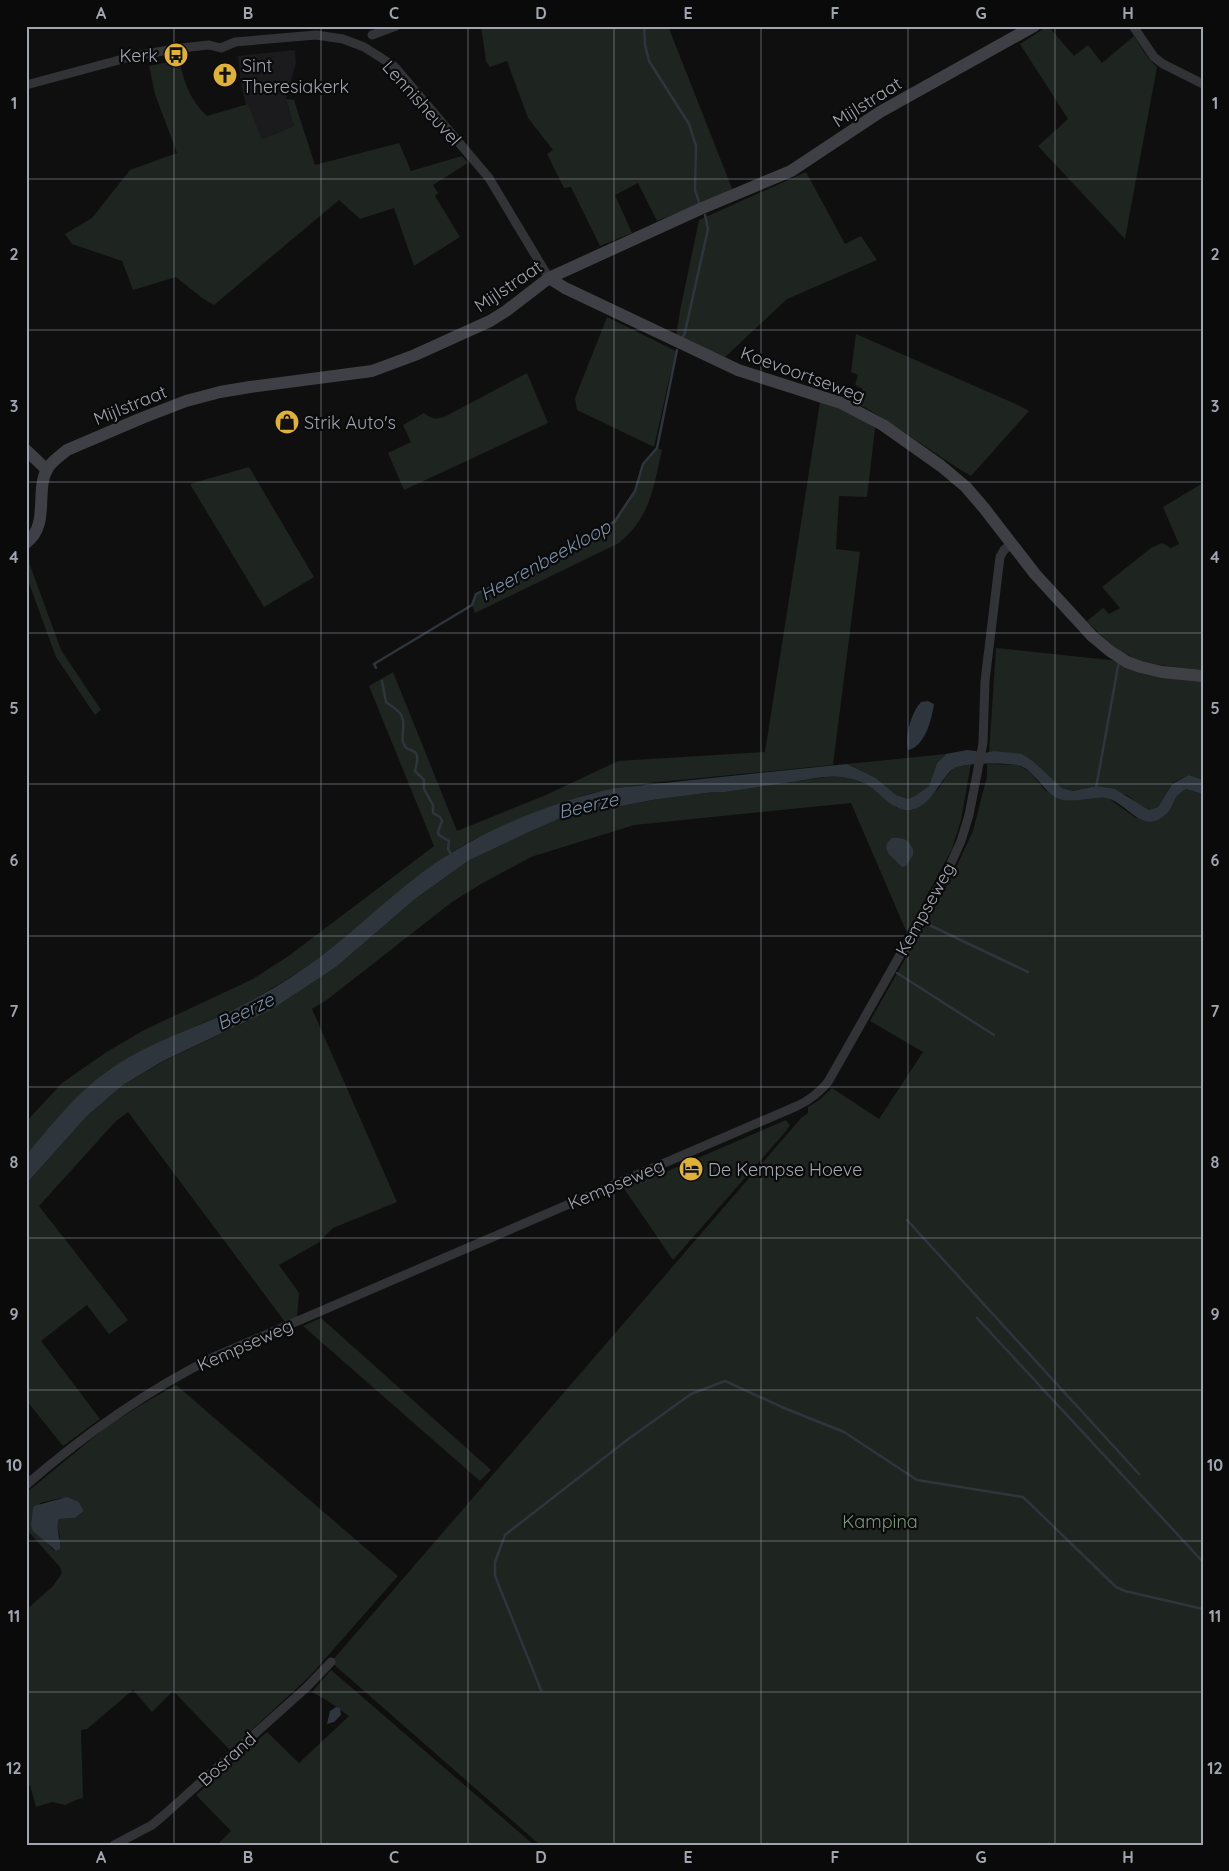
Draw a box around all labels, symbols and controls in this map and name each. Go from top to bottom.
text: A [96,3,107,23]
text: B [243,3,253,23]
text: C [389,3,399,23]
text: D [535,3,547,23]
text: E [683,3,693,23]
text: F [831,3,840,23]
text: G [975,3,987,23]
text: H [1122,3,1134,23]
bus stop icon: Kerk [163,42,189,68]
place label: Kerk [119,44,158,67]
place label: Sint Theresiakerk [242,54,349,98]
street label: Lennisheuvel [378,55,466,151]
church icon: Sint Theresiakerk [212,62,238,88]
street label: Mijlstraat [828,72,906,132]
text: 1 [11,93,17,113]
text: 1 [1212,93,1218,113]
text: 2 [9,244,19,264]
text: 2 [1210,244,1220,264]
street label: Mijlstraat [470,255,546,317]
street label: Koevoortseweg [738,341,868,407]
street label: Mijlstraat [90,380,170,430]
text: 3 [10,396,18,416]
text: 3 [1211,396,1219,416]
shop icon: Strik Auto's [274,409,300,435]
place label: Strik Auto's [304,411,396,434]
water label: Heerenbeekloop [476,514,616,606]
text: 4 [9,547,19,567]
text: 4 [1210,547,1220,567]
text: 5 [9,698,19,718]
text: 5 [1210,698,1220,718]
water label: Beerze [556,786,622,824]
text: 6 [10,850,19,870]
text: 6 [1211,850,1220,870]
street label: Kempseweg [890,858,960,960]
water label: Beerze [212,986,279,1035]
text: 7 [10,1001,19,1021]
text: 7 [1211,1001,1220,1021]
text: 8 [10,1152,19,1172]
text: 8 [1211,1152,1220,1172]
street label: Kempseweg [564,1153,668,1215]
hotel icon: De Kempse Hoeve [678,1156,704,1182]
place label: De Kempse Hoeve [708,1158,862,1181]
text: 9 [9,1304,19,1324]
text: 9 [1210,1304,1220,1324]
street label: Kempseweg [193,1314,297,1376]
text: 10 [6,1455,22,1475]
text: 10 [1207,1455,1223,1475]
park label: Kampina [842,1510,918,1533]
text: 11 [8,1606,20,1626]
text: 11 [1209,1606,1221,1626]
street label: Bosrand [193,1727,261,1791]
text: 12 [6,1758,22,1778]
text: 12 [1207,1758,1223,1778]
text: A [96,1847,107,1867]
text: B [243,1847,253,1867]
text: C [389,1847,399,1867]
text: D [535,1847,547,1867]
text: E [683,1847,693,1867]
text: F [831,1847,840,1867]
text: G [975,1847,987,1867]
text: H [1122,1847,1134,1867]

